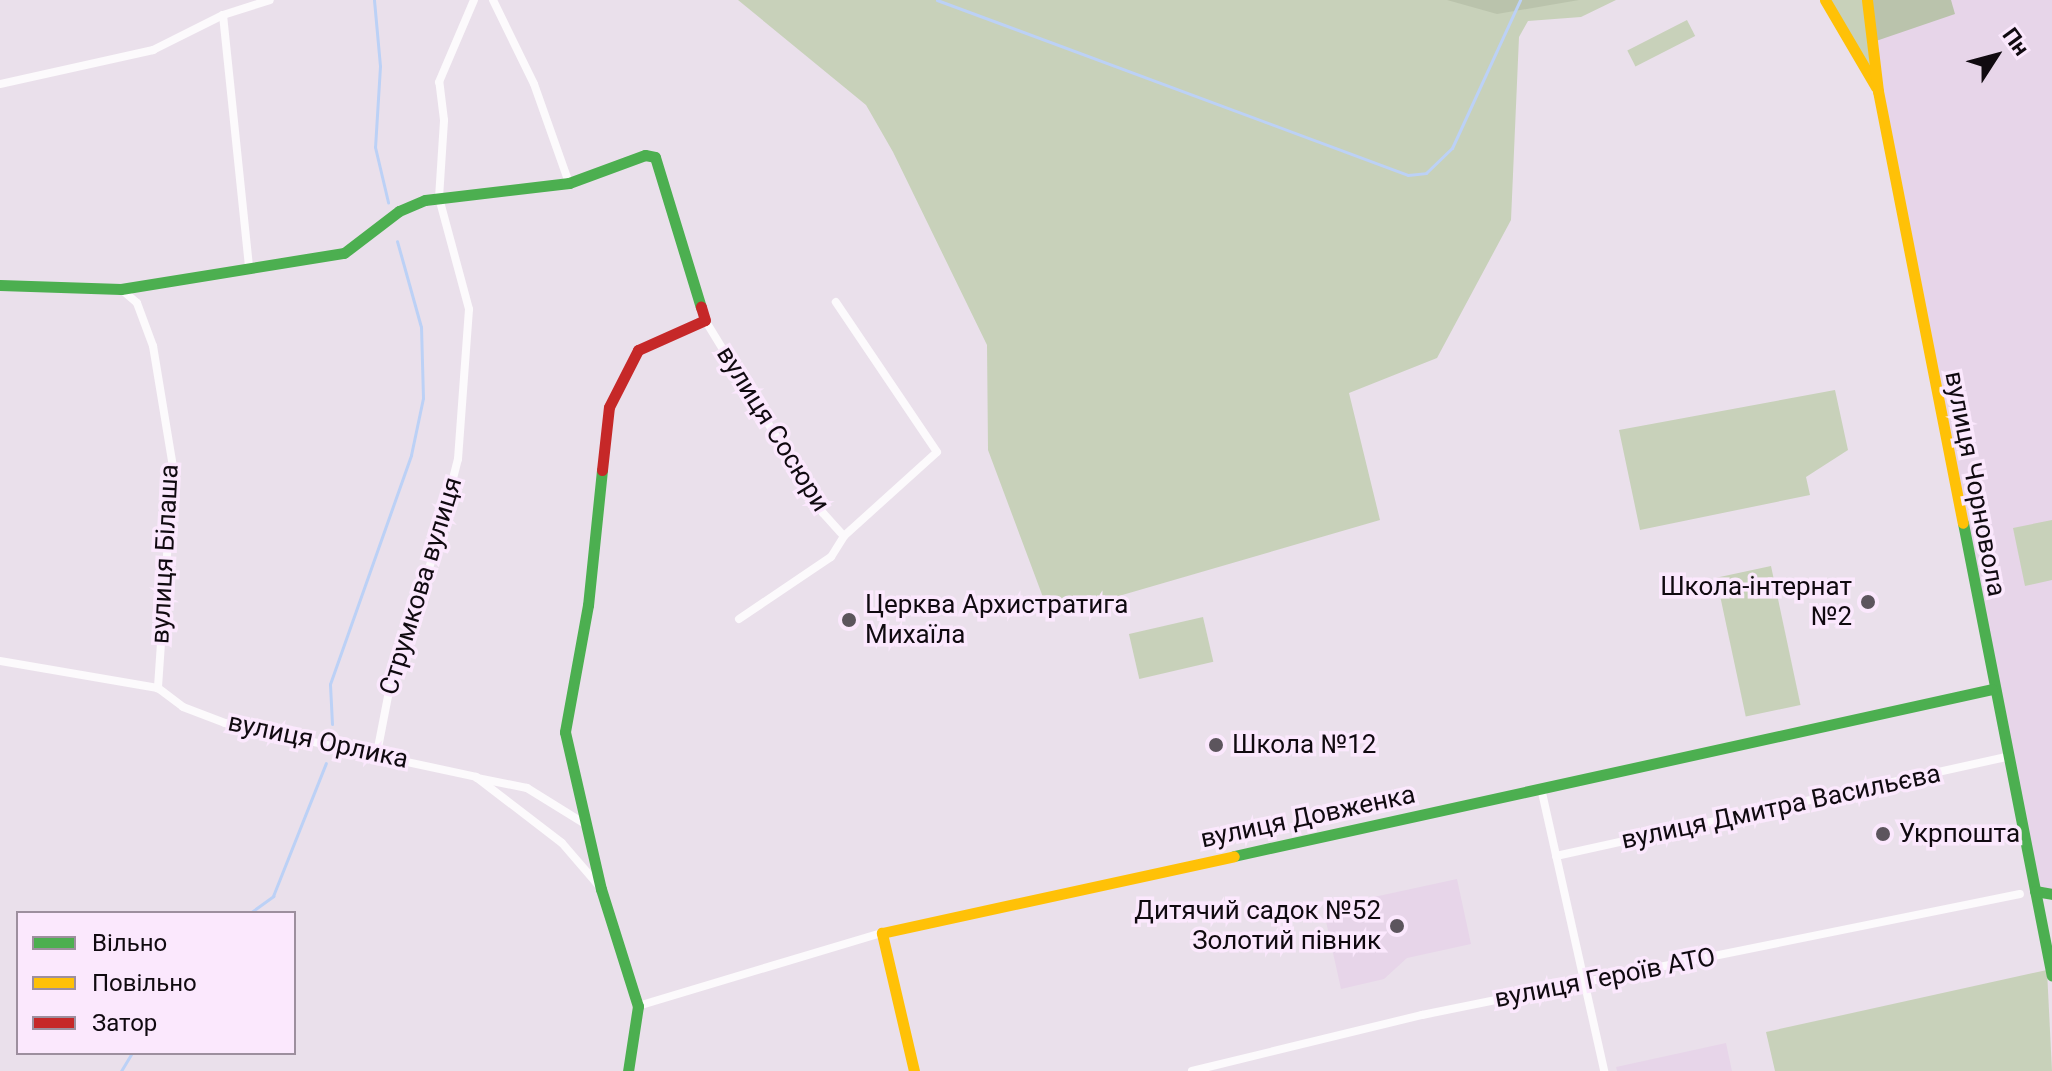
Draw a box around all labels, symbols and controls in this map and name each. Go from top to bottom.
north arrow [1956,16,2036,96]
text: Пн [1997,23,2034,60]
street label: вулиця Сосюри [710,341,836,517]
street label: вулиця Чорновола [1938,369,2012,599]
street label: вулиця Білаша [145,463,185,645]
street label: Струмкова вулиця [373,473,469,699]
place label: Школа-інтернат №2 [1660,571,1852,632]
place label: Церква Архистратига Михаїла [865,589,1128,650]
marker: Школа-інтернат №2 [1859,593,1877,611]
marker: Церква Архистратига Михаїла [840,611,858,629]
street label: вулиця Орлика [225,707,411,775]
place label: Школа №12 [1232,729,1376,761]
marker: Школа №12 [1207,736,1225,754]
street label: вулиця Дмитра Васильєва [1619,758,1943,856]
street label: вулиця Довженка [1198,779,1418,855]
place label: Укрпошта [1899,818,2020,850]
marker: Укрпошта [1874,825,1892,843]
place label: Дитячий садок №52 Золотий півник [1134,895,1381,956]
legend [16,911,296,1055]
marker: Дитячий садок №52 Золотий півник [1388,917,1406,935]
text: Вільно [92,929,167,957]
street label: вулиця Героїв АТО [1492,941,1718,1015]
text: Повільно [92,969,197,997]
text: Затор [92,1009,157,1037]

